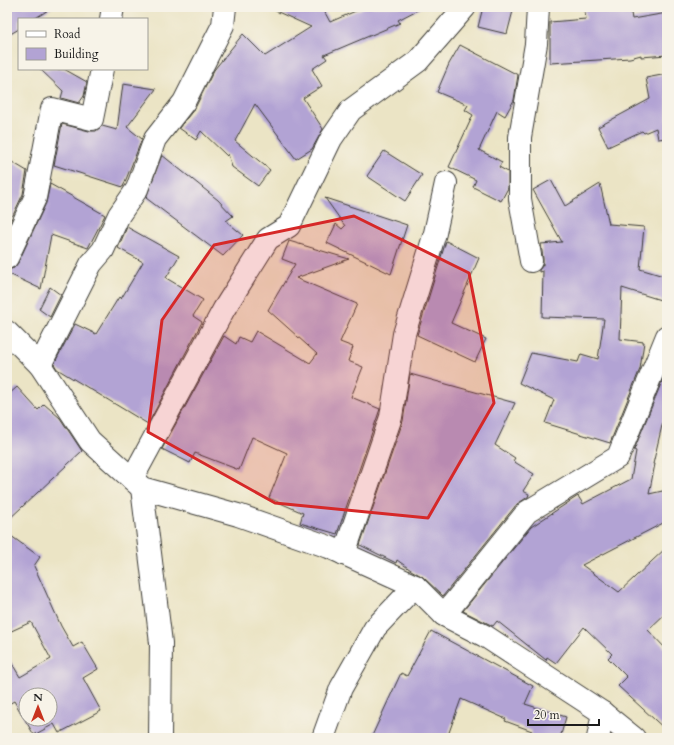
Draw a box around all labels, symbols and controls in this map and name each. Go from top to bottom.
legend [18,18,148,70]
text: Road [54,26,81,42]
text: Building [54,46,99,62]
north arrow [18,687,58,727]
text: N [33,690,43,705]
scale bar [528,701,599,727]
text: 20 m [534,707,561,723]

